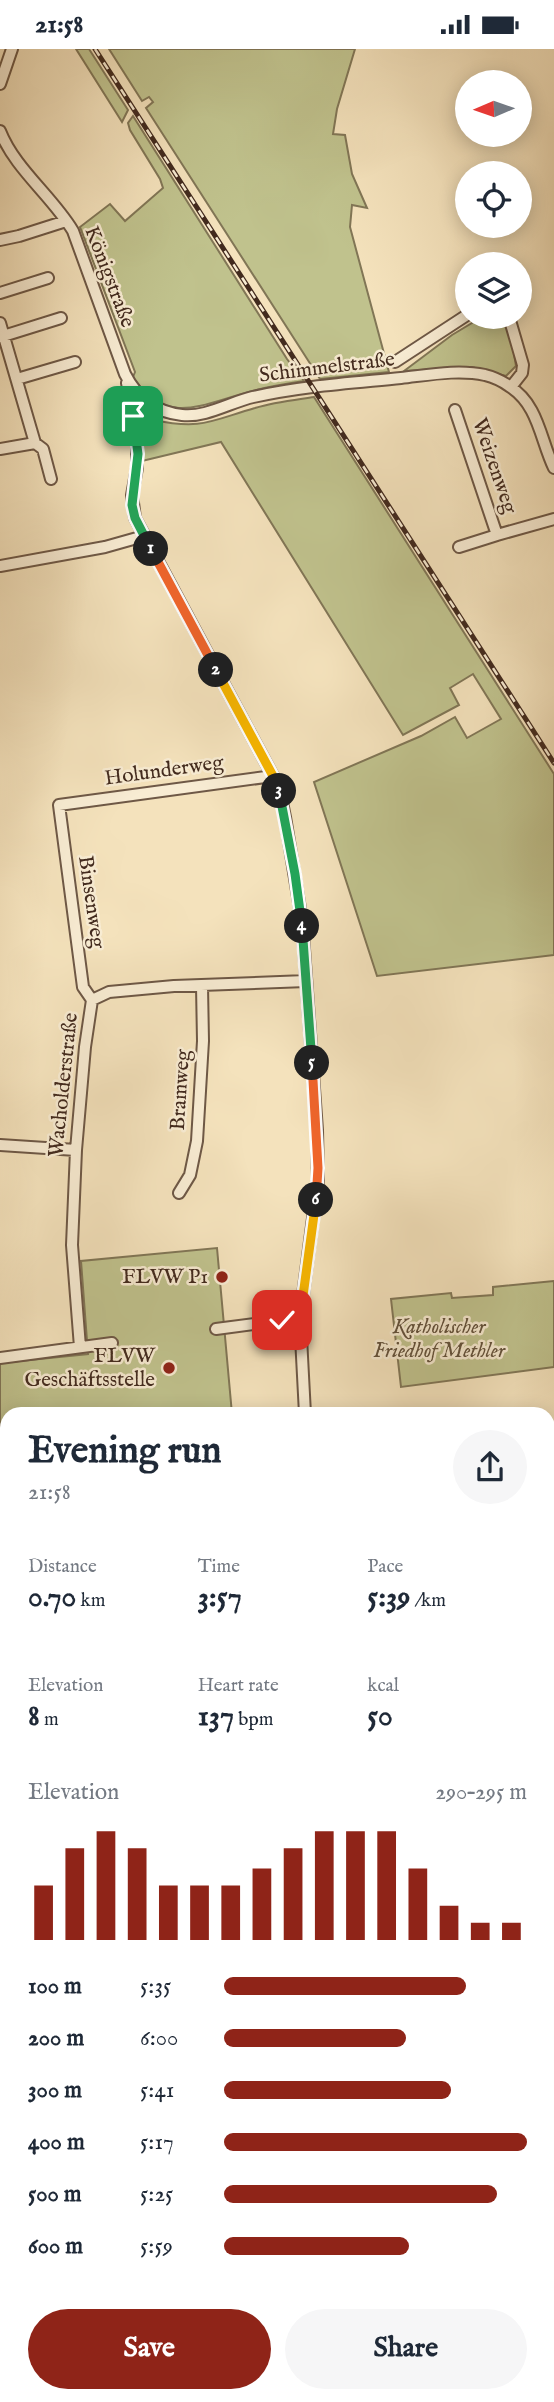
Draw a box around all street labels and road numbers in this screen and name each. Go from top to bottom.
street label: Königstraße [77,222,141,332]
street label: Schimmelstraße [258,346,397,390]
street label: Weizenweg [465,415,523,518]
street label: Holunderweg [103,749,226,793]
street label: Binsenweg [71,854,111,951]
street label: Wacholderstraße [43,1011,85,1159]
street label: Bramweg [165,1048,197,1132]

